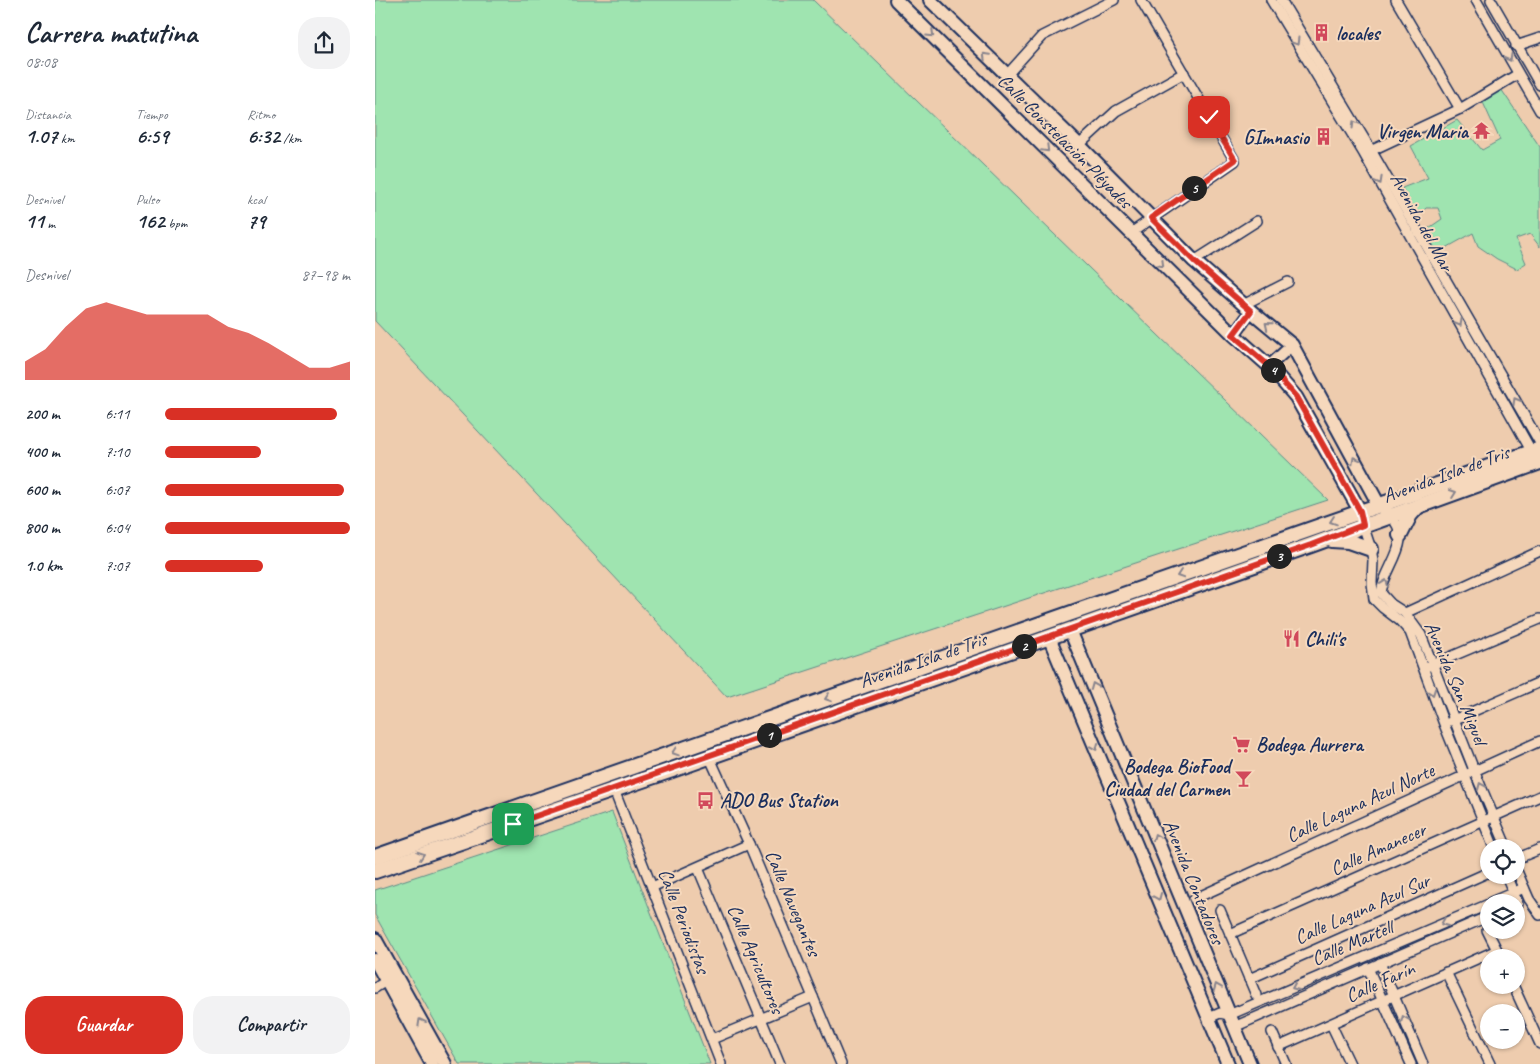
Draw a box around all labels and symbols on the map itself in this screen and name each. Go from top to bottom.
place label: locales [1336,21,1381,46]
building icon: locales [1312,23,1332,43]
one-way arrow [926,28,935,37]
one-way arrow [1289,36,1299,45]
one-way arrow [983,52,992,61]
one-way arrow [1503,52,1513,61]
street label: Calle Constelación Pléyades [992,68,1139,215]
pin [1188,96,1230,138]
place label: Virgen Maria [1377,119,1470,144]
one-way arrow [1351,120,1361,129]
temple icon: Virgen Maria [1472,121,1492,141]
place label: GImnasio [1244,125,1311,150]
building icon: GImnasio [1313,127,1333,147]
one-way arrow [1041,143,1050,152]
street label: Avenida del Mar [1385,168,1460,277]
pin: 5 [1181,176,1207,200]
one-way arrow [1373,176,1383,185]
one-way arrow [1156,258,1165,267]
one-way arrow [1453,318,1463,327]
one-way arrow [1264,322,1273,331]
pin: 4 [1261,358,1285,382]
one-way arrow [1512,397,1522,406]
street label: Avenida Isla de Tris [1379,439,1515,508]
one-way arrow [1351,456,1361,465]
one-way arrow [1448,489,1456,499]
one-way arrow [1329,515,1338,525]
pin: 3 [1267,544,1291,568]
one-way arrow [1176,569,1185,579]
one-way arrow [1379,579,1389,587]
street label: Avenida San Miguel [1419,618,1495,752]
street label: Avenida Isla de Tris [856,626,992,693]
place label: Chili's [1305,627,1347,652]
restaurant icon: Chili's [1281,629,1301,649]
pin: 2 [1011,634,1037,658]
one-way arrow [1089,683,1099,691]
one-way arrow [1426,687,1436,696]
one-way arrow [825,692,833,702]
pin: 1 [757,722,781,748]
place label: Bodega Aurrera [1256,732,1365,757]
supermarket icon: Bodega Aurrera [1232,734,1252,754]
one-way arrow [1089,742,1099,751]
one-way arrow [671,746,680,756]
place label: Bodega BioFood Ciudad del Carmen [1104,754,1234,802]
street label: Calle Laguna Azul Norte [1282,757,1439,848]
bar icon: Bodega BioFood Ciudad del Carmen [1234,768,1254,788]
one-way arrow [1477,783,1487,791]
place label: ADO Bus Station [720,788,839,813]
bus stop icon: ADO Bus Station [696,790,716,810]
pin [492,803,534,845]
street label: Avenida Contadores [1158,816,1231,950]
street label: Calle Amanecer [1326,816,1431,881]
one-way arrow [1151,833,1162,842]
street label: Calle Navegantes [759,846,827,962]
one-way arrow [416,851,425,861]
street label: Calle Periodistas [653,865,716,979]
street label: Calle Laguna Azul Sur [1291,867,1435,950]
one-way arrow [1152,892,1162,900]
street label: Calle Agricultores [722,901,791,1019]
street label: Calle Martell [1308,913,1400,971]
one-way arrow [1440,916,1449,927]
street label: Calle Farín [1342,955,1419,1008]
one-way arrow [1291,981,1300,991]
one-way arrow [1213,983,1223,992]
one-way arrow [1400,1015,1411,1024]
one-way arrow [418,1018,428,1027]

